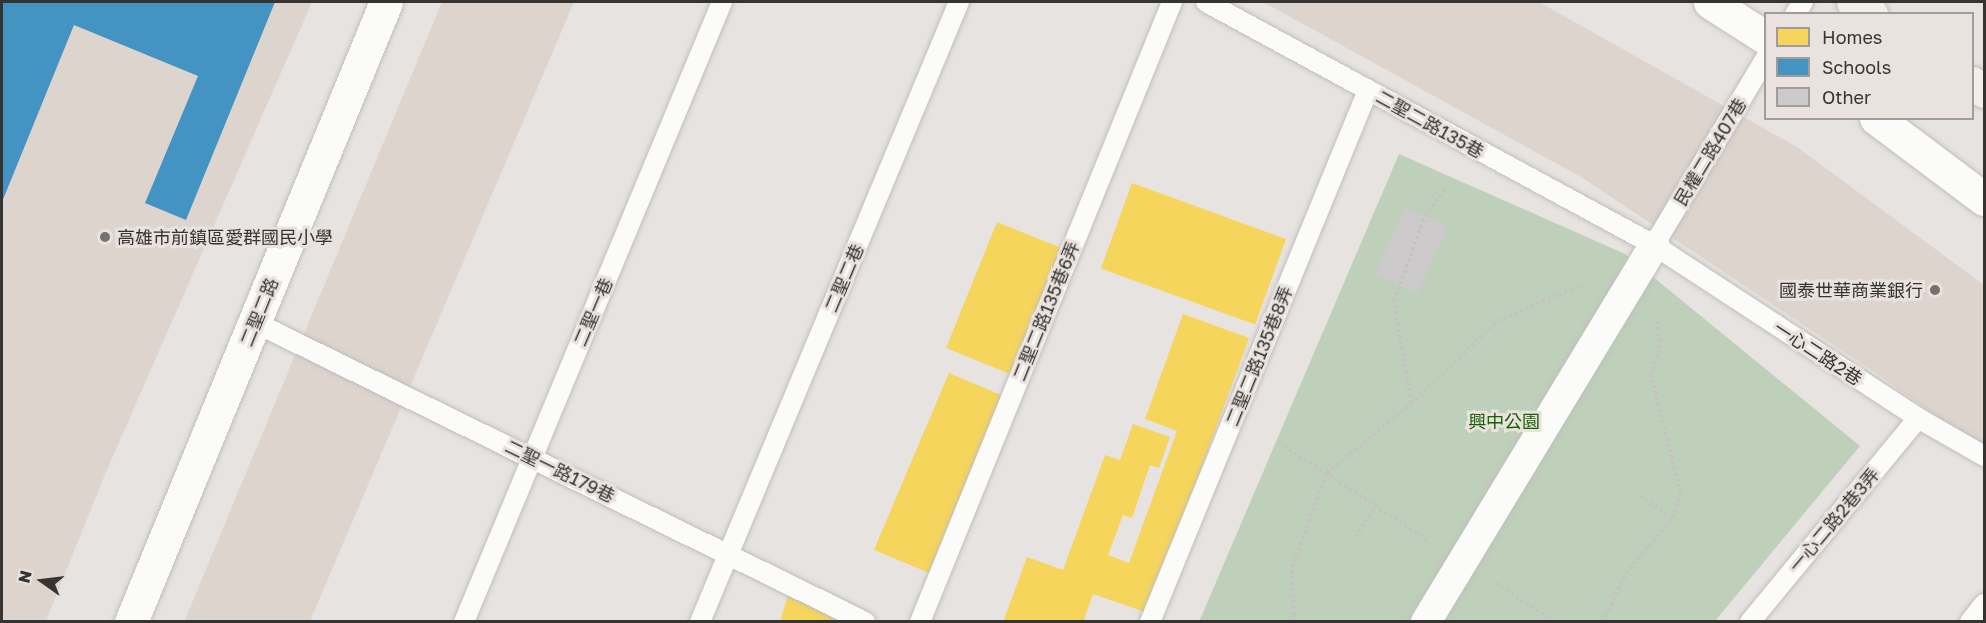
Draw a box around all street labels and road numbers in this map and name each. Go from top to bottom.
street label: 二聖二路135巷 [1372,86,1488,162]
street label: 民權二路407巷 [1669,94,1751,210]
street label: 二聖二路135巷6弄 [1008,238,1084,384]
street label: 二聖二巷 [820,241,868,315]
street label: 二聖二路 [236,275,282,349]
street label: 二聖一巷 [569,275,617,349]
street label: 二聖二路135巷8弄 [1221,283,1297,429]
street label: 一心二路2巷 [1770,317,1866,389]
street label: 二聖一路179巷 [502,435,618,507]
street label: 一心二路2巷3弄 [1784,464,1884,576]

